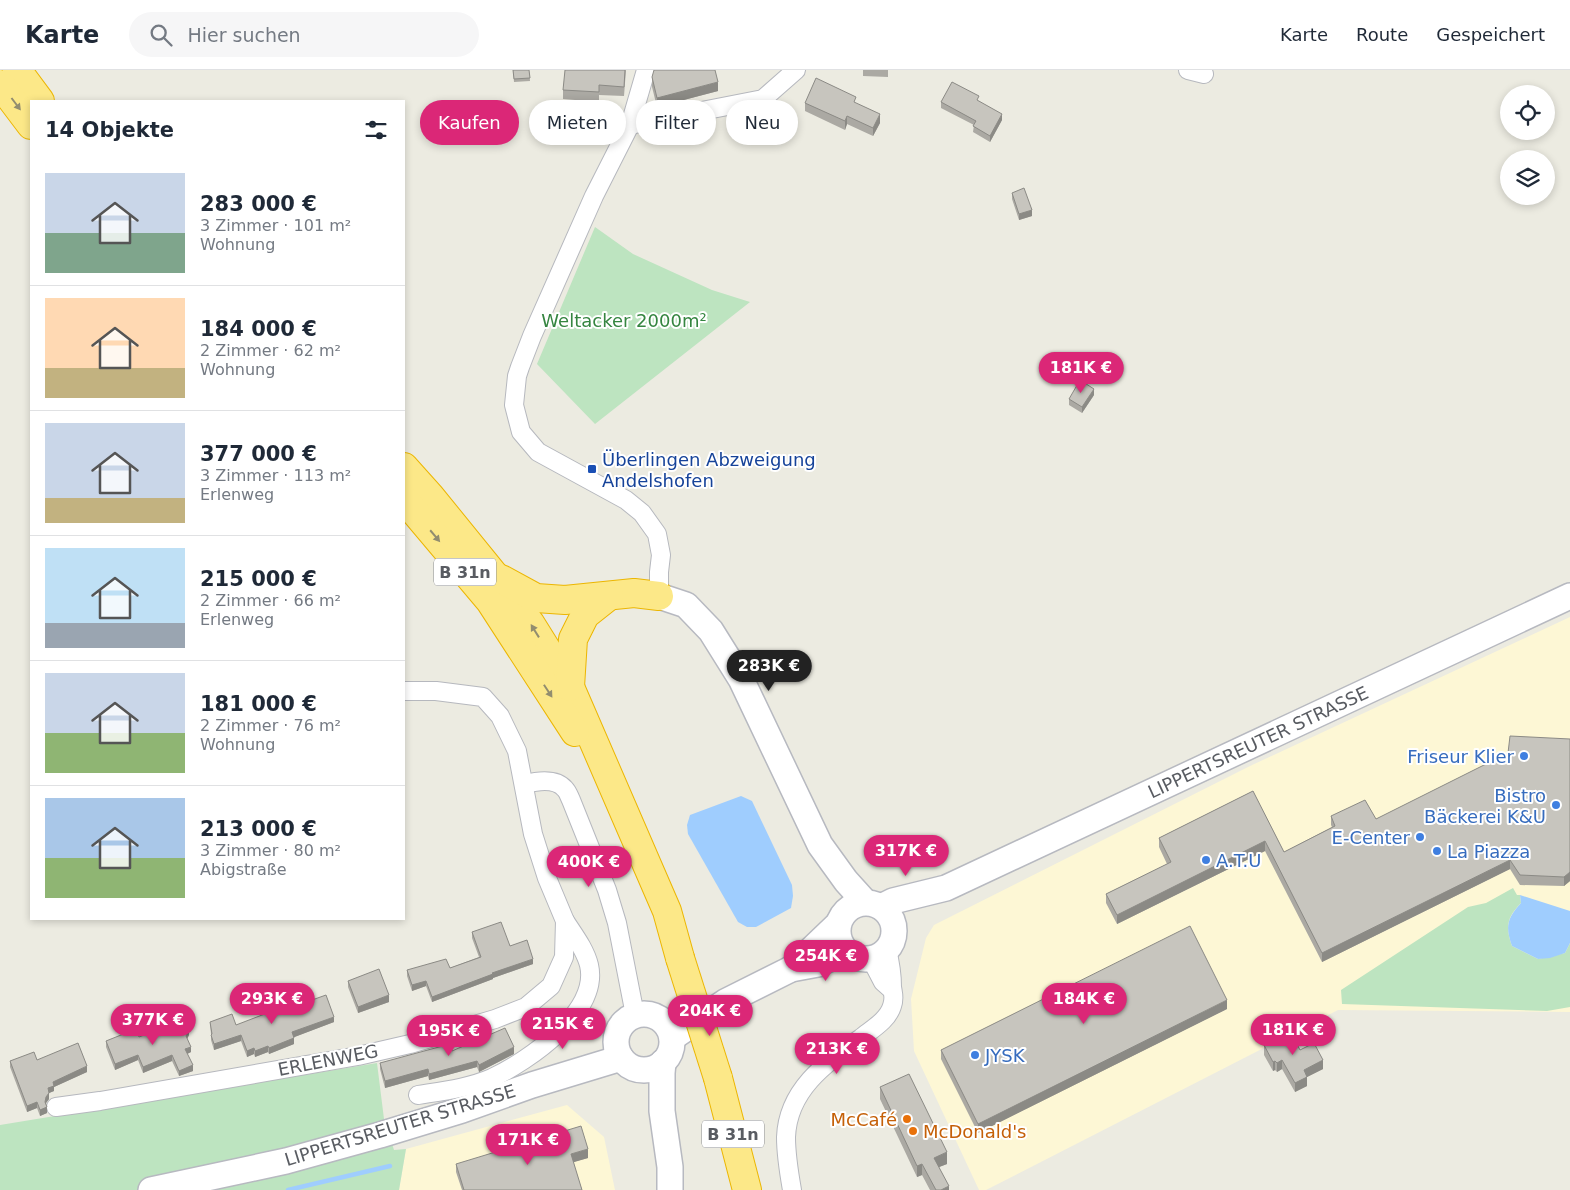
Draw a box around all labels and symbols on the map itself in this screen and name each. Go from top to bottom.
one-way arrow [10,97,21,110]
park label: Weltacker 2000m² [541,310,707,331]
pin: 181K € [1040,352,1122,394]
place label: Überlingen Abzweigung Andelshofen [602,449,816,491]
marker: Überlingen Abzweigung Andelshofen [586,463,598,475]
one-way arrow [429,530,440,542]
road number: B 31n [434,558,496,586]
one-way arrow [530,624,539,637]
pin: 283K € [728,650,810,692]
street label: LIPPERTSREUTER STRASSE [1145,682,1371,802]
one-way arrow [544,684,553,698]
place label: Friseur Klier [1407,746,1515,767]
marker: Friseur Klier [1518,750,1530,762]
place label: Bistro Bäckerei K&U [1424,785,1546,827]
marker: Bistro Bäckerei K&U [1550,799,1562,811]
place label: E-Center [1332,827,1411,848]
marker: E-Center [1414,831,1426,843]
pin: 317K € [865,834,947,877]
place label: La Piazza [1447,841,1530,862]
marker: La Piazza [1431,845,1443,857]
pin: 400K € [548,846,630,888]
place label: A.T.U [1216,850,1261,871]
marker: A.T.U [1200,854,1212,866]
pin: 254K € [785,940,867,982]
pin: 293K € [231,982,313,1025]
pin: 184K € [1043,982,1125,1025]
pin: 204K € [669,994,751,1037]
pin: 377K € [112,1004,194,1046]
pin: 215K € [522,1008,604,1050]
pin: 195K € [408,1014,490,1057]
pin: 181K € [1252,1014,1334,1056]
pin: 213K € [796,1032,878,1075]
street label: ERLENWEG [276,1040,380,1080]
place label: JYSK [984,1045,1026,1066]
marker: JYSK [969,1049,981,1061]
street label: LIPPERTSREUTER STRASSE [282,1080,518,1170]
place label: McCafé [831,1109,897,1130]
marker: McCafé [901,1113,913,1125]
road number: B 31n [702,1120,764,1148]
place label: McDonald's [923,1121,1027,1142]
pin: 171K € [487,1124,569,1166]
marker: McDonald's [907,1125,919,1137]

